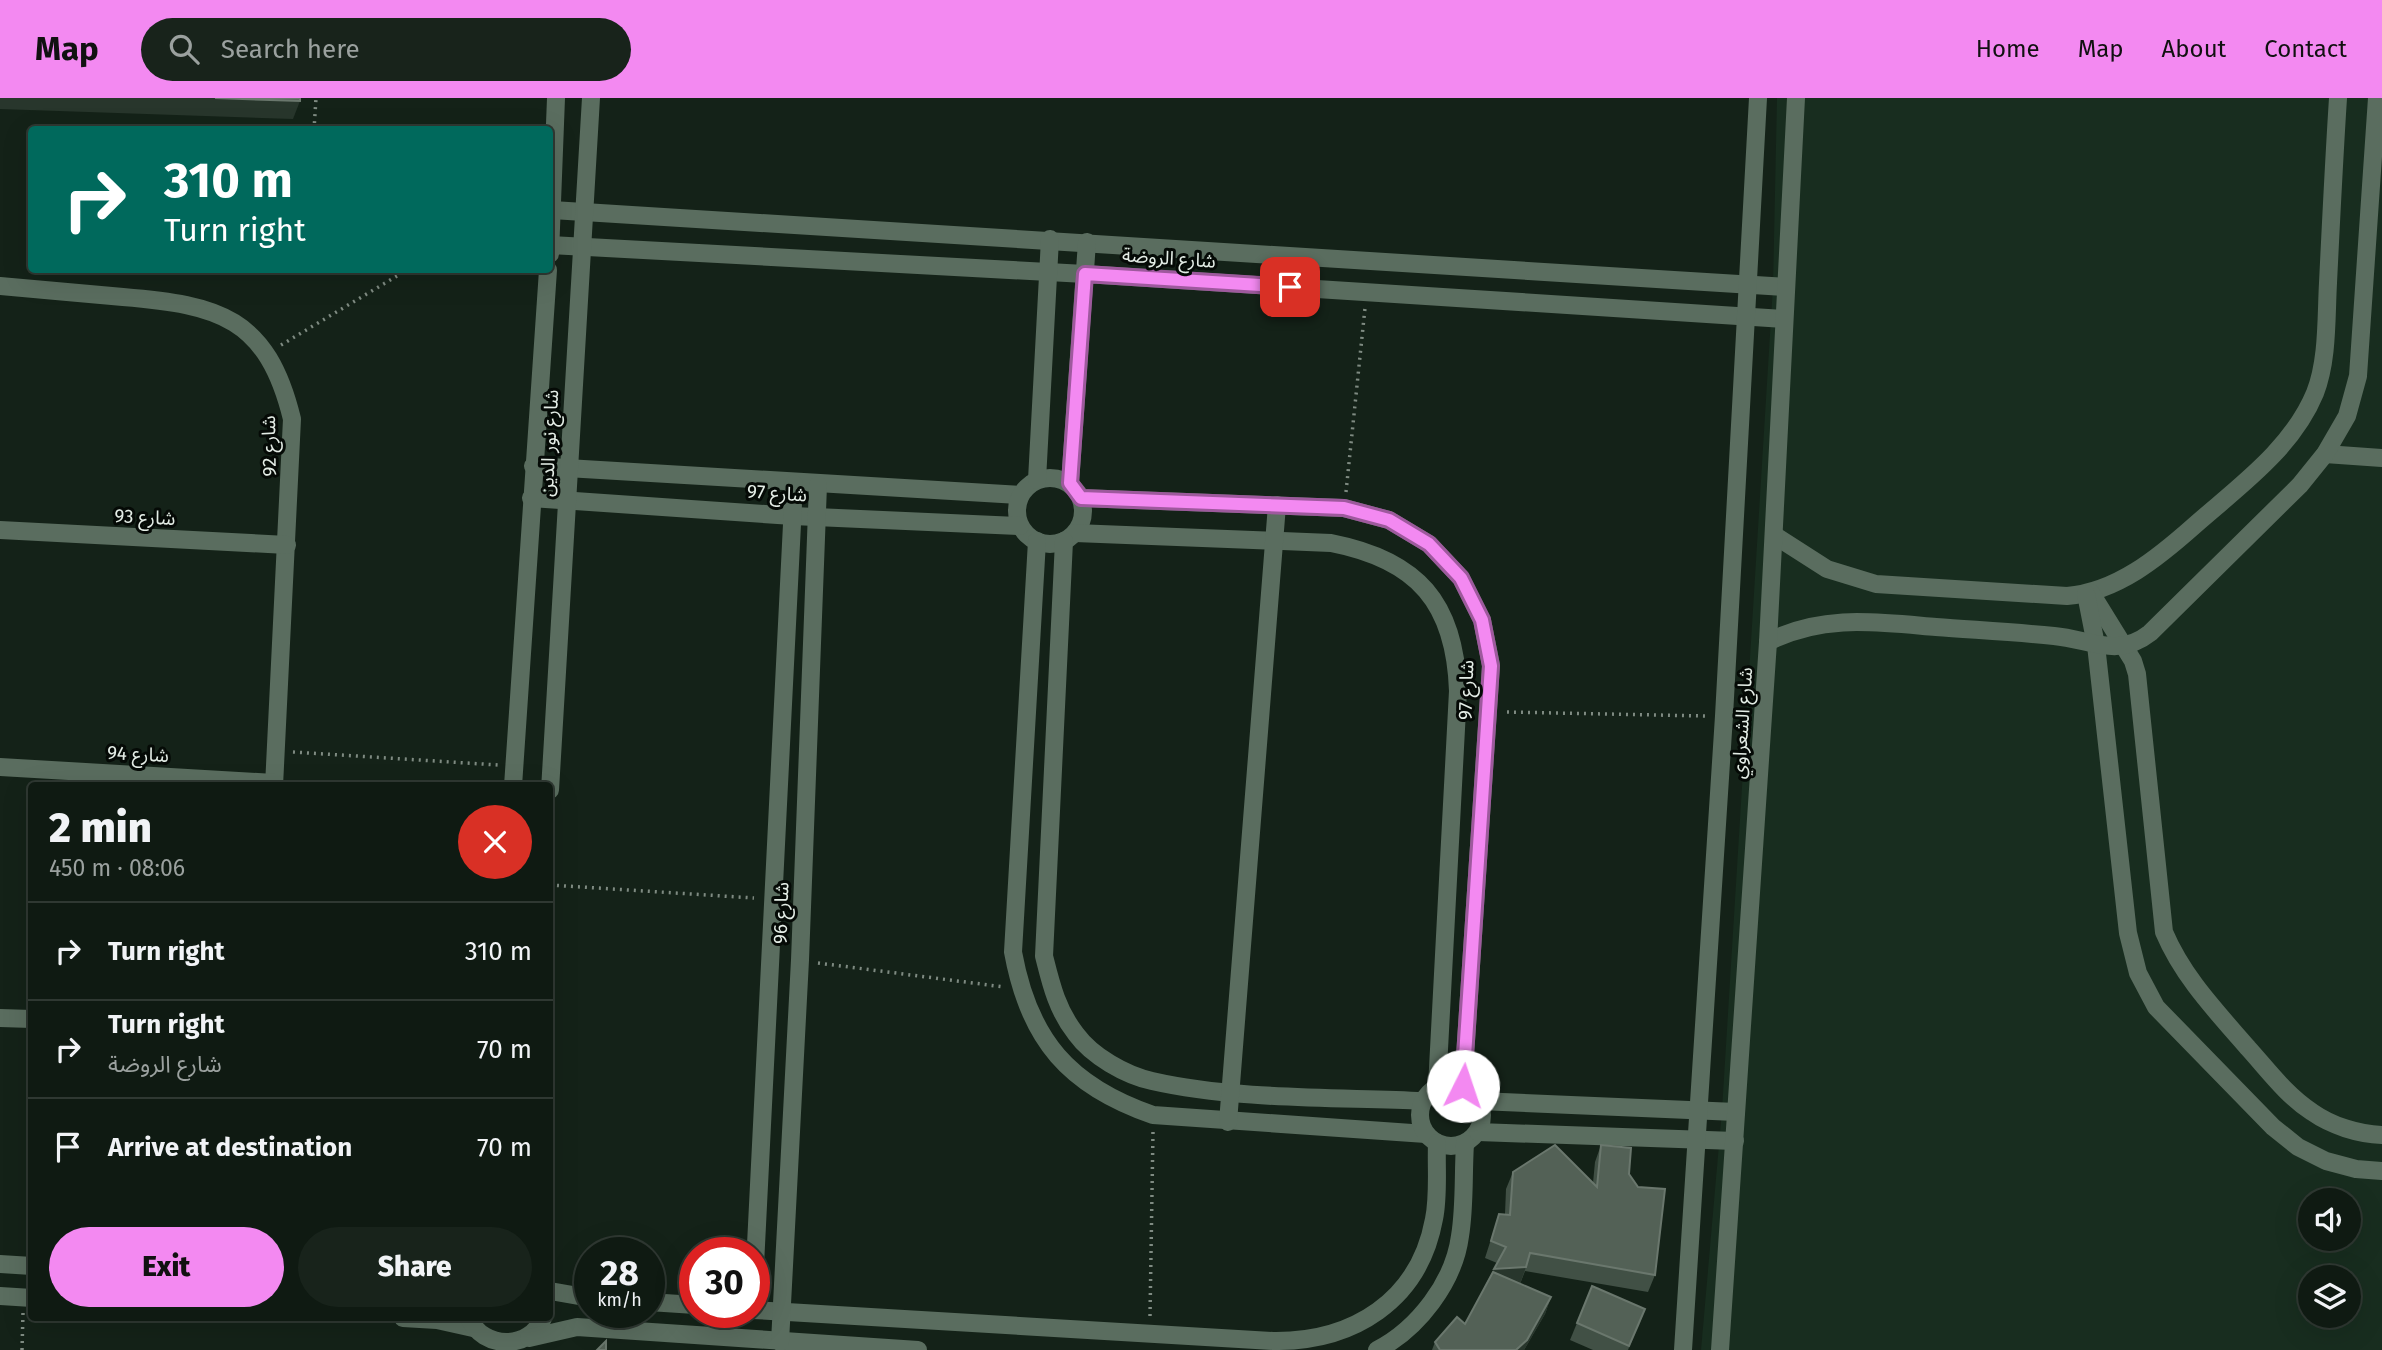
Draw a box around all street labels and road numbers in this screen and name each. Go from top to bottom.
street label: شارع الروضة [1121,243,1217,275]
street label: شارع نور الدين [535,389,565,497]
street label: شارع 92 [257,415,283,477]
street label: شارع 97 [746,479,808,509]
street label: شارع 93 [114,504,176,532]
street label: شارع 97 [1453,660,1481,721]
street label: شارع الشعراوي [1727,666,1761,780]
street label: شارع 94 [106,741,170,769]
street label: شارع 96 [768,882,796,945]

